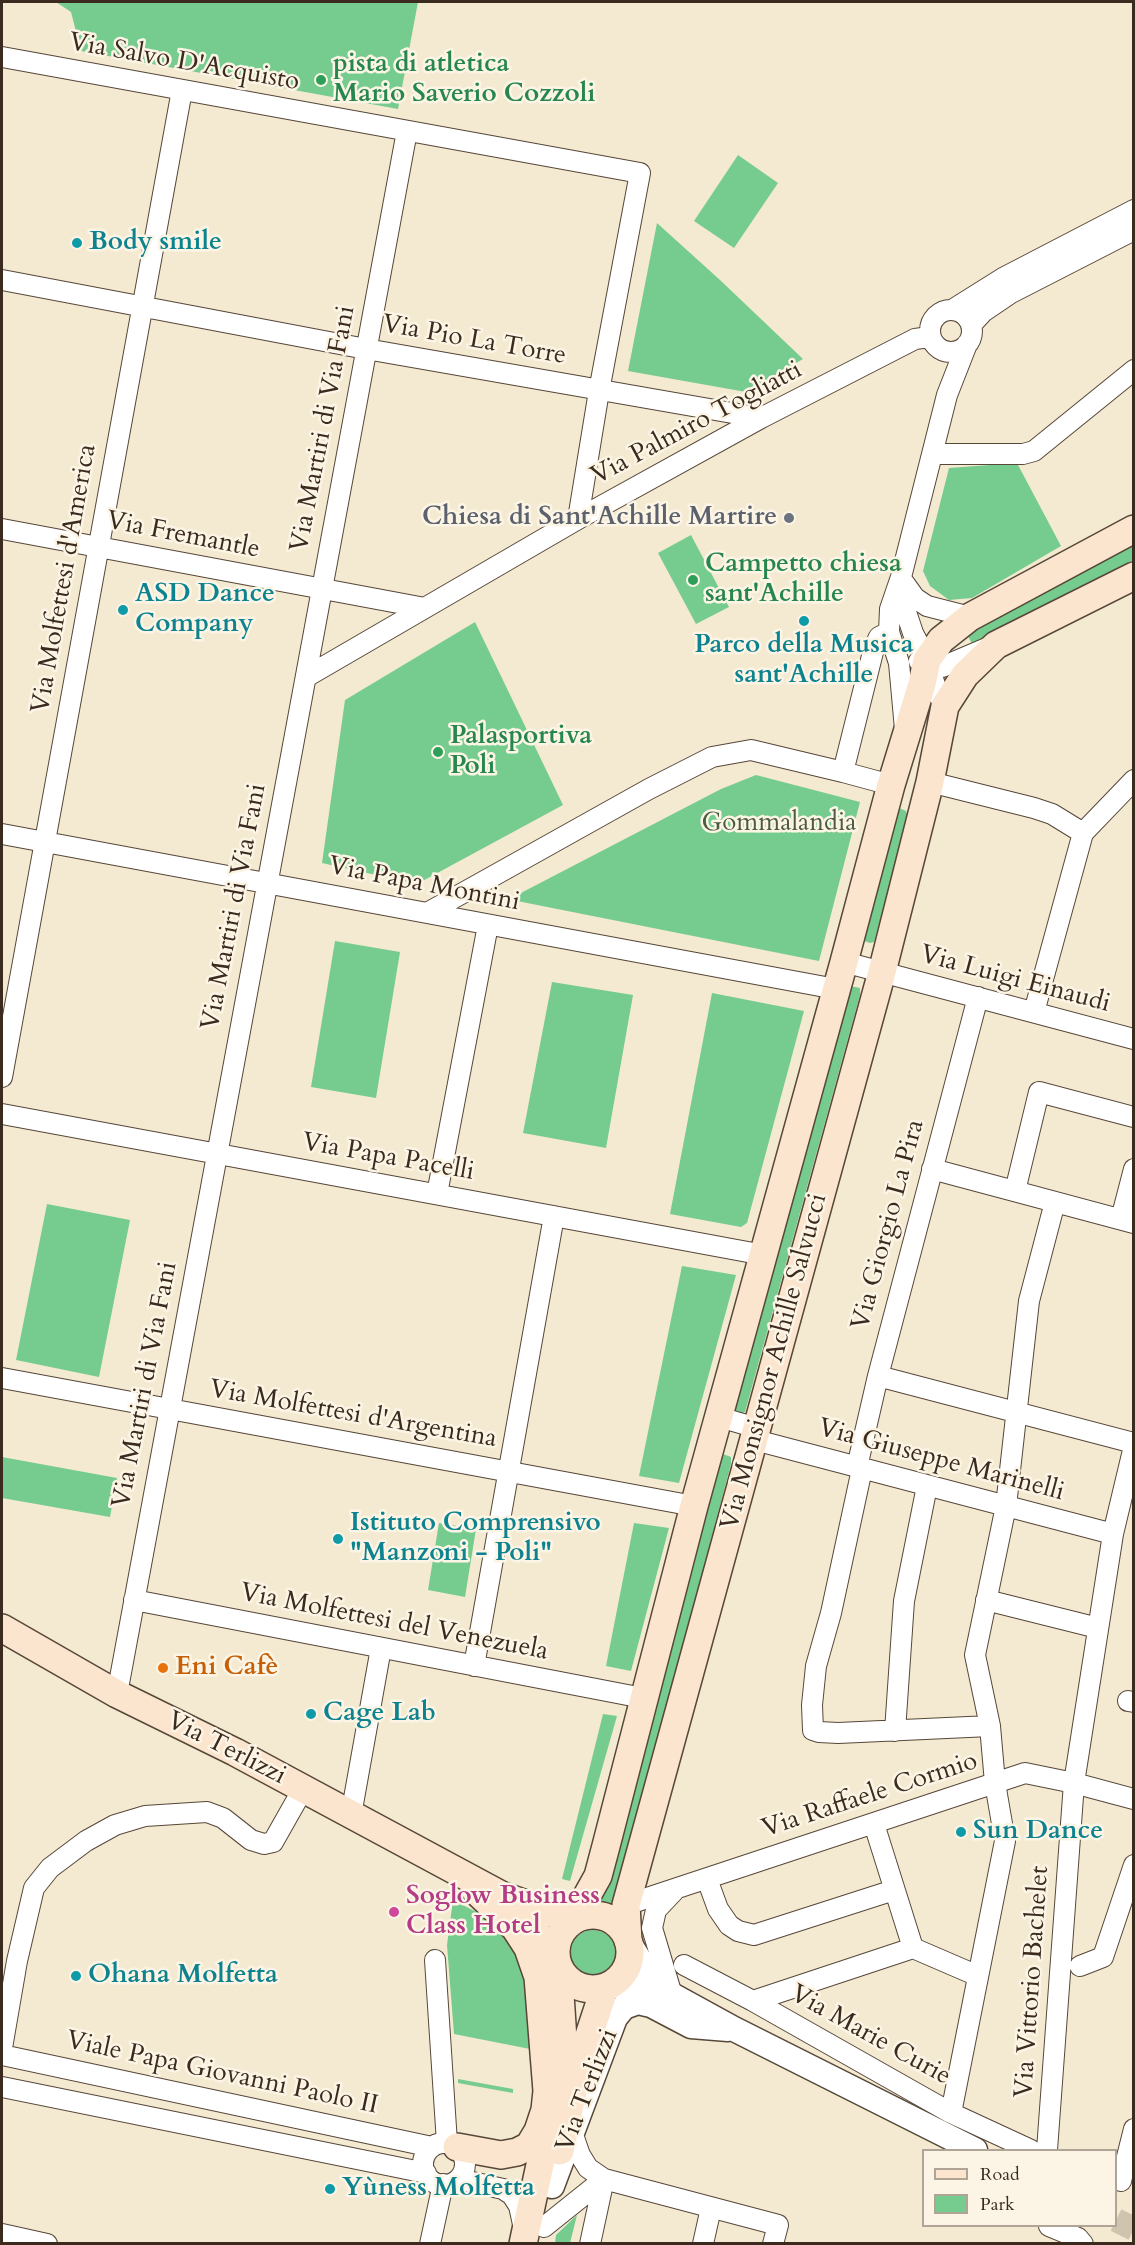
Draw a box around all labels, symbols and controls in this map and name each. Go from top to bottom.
street label: Via Salvo D'Acquisto [66,27,302,99]
place label: pista di atletica Mario Saverio Cozzoli [333,49,596,110]
marker: pista di atletica Mario Saverio Cozzoli [314,73,328,87]
place label: Body smile [89,227,222,259]
marker: Body smile [70,236,84,250]
street label: Via Martiri di Via Fani [285,303,363,555]
street label: Via Pio La Torre [380,309,568,373]
street label: Via Palmiro Togliatti [586,355,808,493]
street label: Via Molfettesi d'America [26,442,104,716]
place label: Chiesa di Sant'Achille Martire [422,502,777,534]
street label: Via Fremantle [104,506,262,566]
marker: Chiesa di Sant'Achille Martire [782,511,796,525]
place label: Campetto chiesa sant'Achille [705,549,902,610]
marker: Campetto chiesa sant'Achille [686,573,700,587]
place label: ASD Dance Company [135,579,275,640]
marker: ASD Dance Company [116,603,130,617]
marker: Parco della Musica sant'Achille [797,614,811,628]
place label: Parco della Musica sant'Achille [694,630,914,692]
place label: Palasportiva Poli [450,721,592,782]
marker: Palasportiva Poli [431,745,445,759]
street label: Via Martiri di Via Fani [196,781,274,1033]
park label: Gommalandia [702,808,856,840]
street label: Via Papa Montini [326,851,522,919]
street label: Via Luigi Einaudi [916,940,1114,1020]
street label: Via Giorgio La Pira [846,1116,932,1334]
street label: Via Papa Pacelli [300,1128,476,1188]
street label: Via Monsignor Achille Salvucci [715,1190,835,1534]
street label: Via Martiri di Via Fani [107,1259,185,1511]
street label: Via Molfettesi d'Argentina [207,1374,499,1456]
street label: Via Giuseppe Marinelli [815,1413,1067,1509]
place label: Istituto Comprensivo "Manzoni - Poli" [350,1508,601,1570]
marker: Istituto Comprensivo "Manzoni - Poli" [331,1532,345,1546]
street label: Via Molfettesi del Venezuela [237,1578,551,1668]
place label: Eni Cafè [175,1652,278,1684]
marker: Eni Cafè [156,1661,170,1675]
place label: Cage Lab [323,1698,436,1730]
street label: Via Terlizzi [161,1706,291,1792]
marker: Cage Lab [304,1707,318,1721]
street label: Via Raffaele Cormio [758,1746,982,1846]
place label: Sun Dance [973,1816,1103,1848]
marker: Sun Dance [954,1825,968,1839]
street label: Via Vittorio Bachelet [1009,1865,1057,2099]
place label: Soglow Business Class Hotel [406,1881,600,1942]
marker: Soglow Business Class Hotel [387,1905,401,1919]
place label: Ohana Molfetta [88,1960,278,1992]
marker: Ohana Molfetta [69,1969,83,1983]
street label: Via Marie Curie [784,1979,956,2093]
street label: Via Terlizzi [550,2025,626,2157]
street label: Viale Papa Giovanni Paolo II [63,2026,381,2122]
legend [922,2149,1117,2227]
text: Road [980,2162,1020,2187]
place label: Yùness Molfetta [342,2173,535,2205]
marker: Yùness Molfetta [323,2182,337,2196]
text: Park [980,2192,1015,2217]

